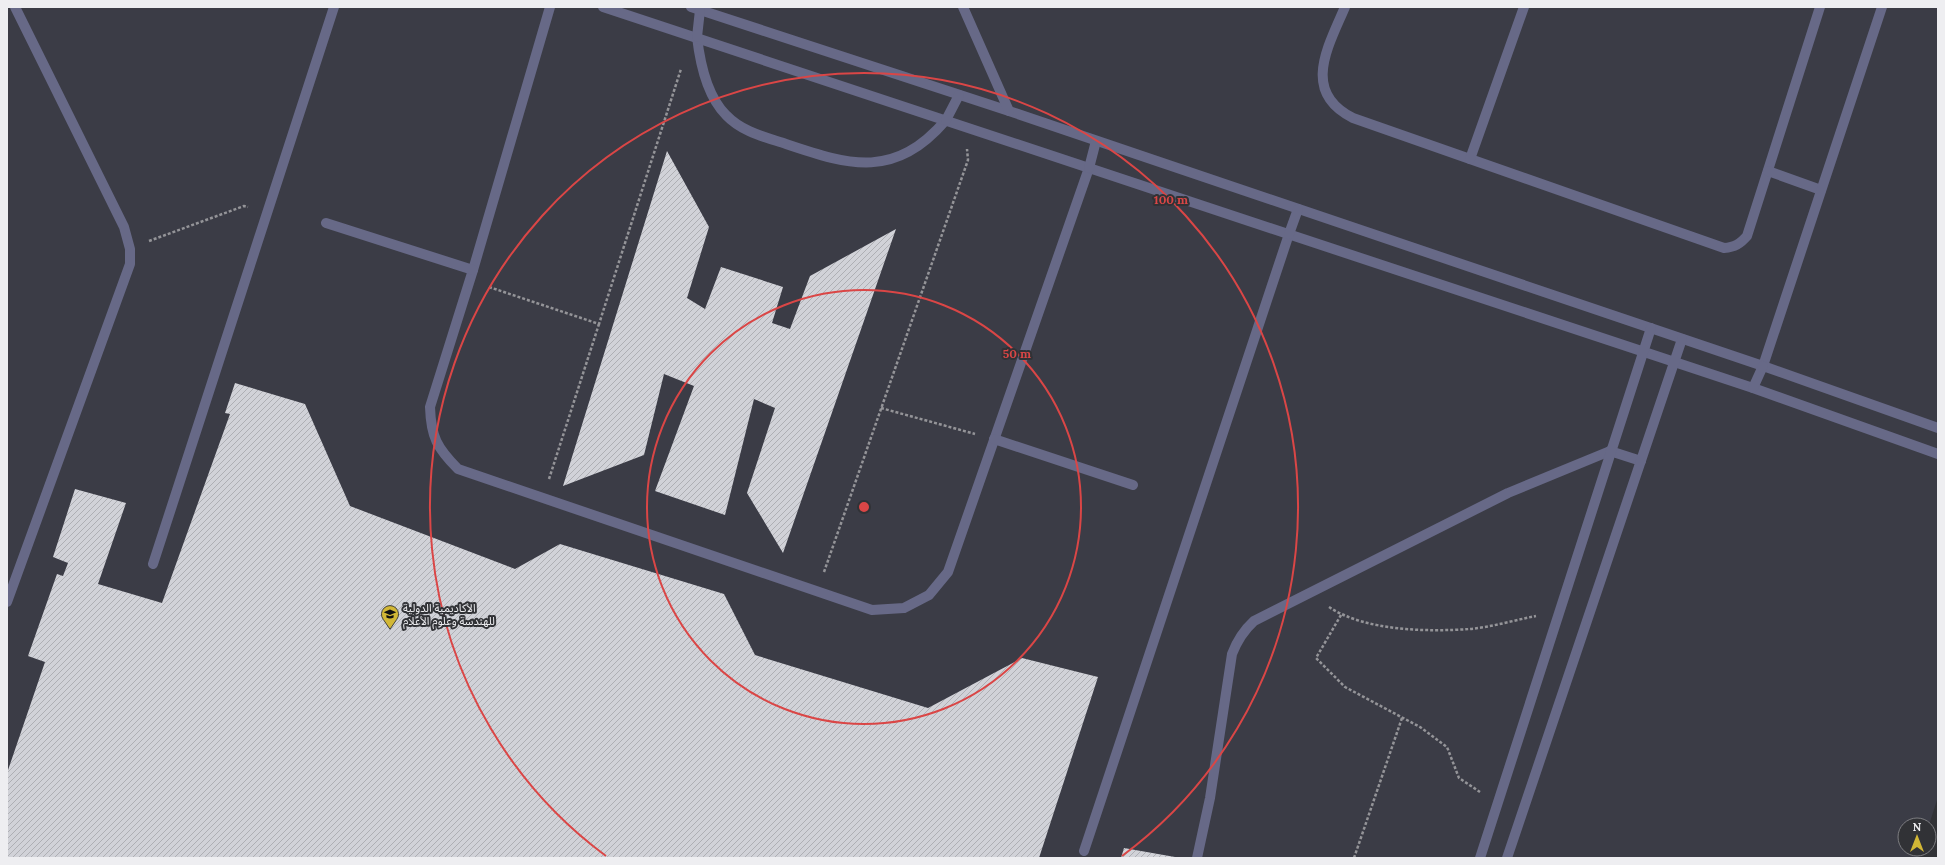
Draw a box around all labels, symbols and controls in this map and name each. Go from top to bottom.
text: 100 m [1154,192,1188,207]
text: 50 m [1003,346,1031,361]
centre of rings [857,500,871,514]
place label: الأكاديمية الدولية للهندسة وعلوم الأعلام [403,601,495,629]
school or university icon: الأكاديمية الدولية للهندسة وعلوم الأعلام [380,604,400,629]
north arrow [1897,817,1937,857]
text: N [1913,820,1922,834]

